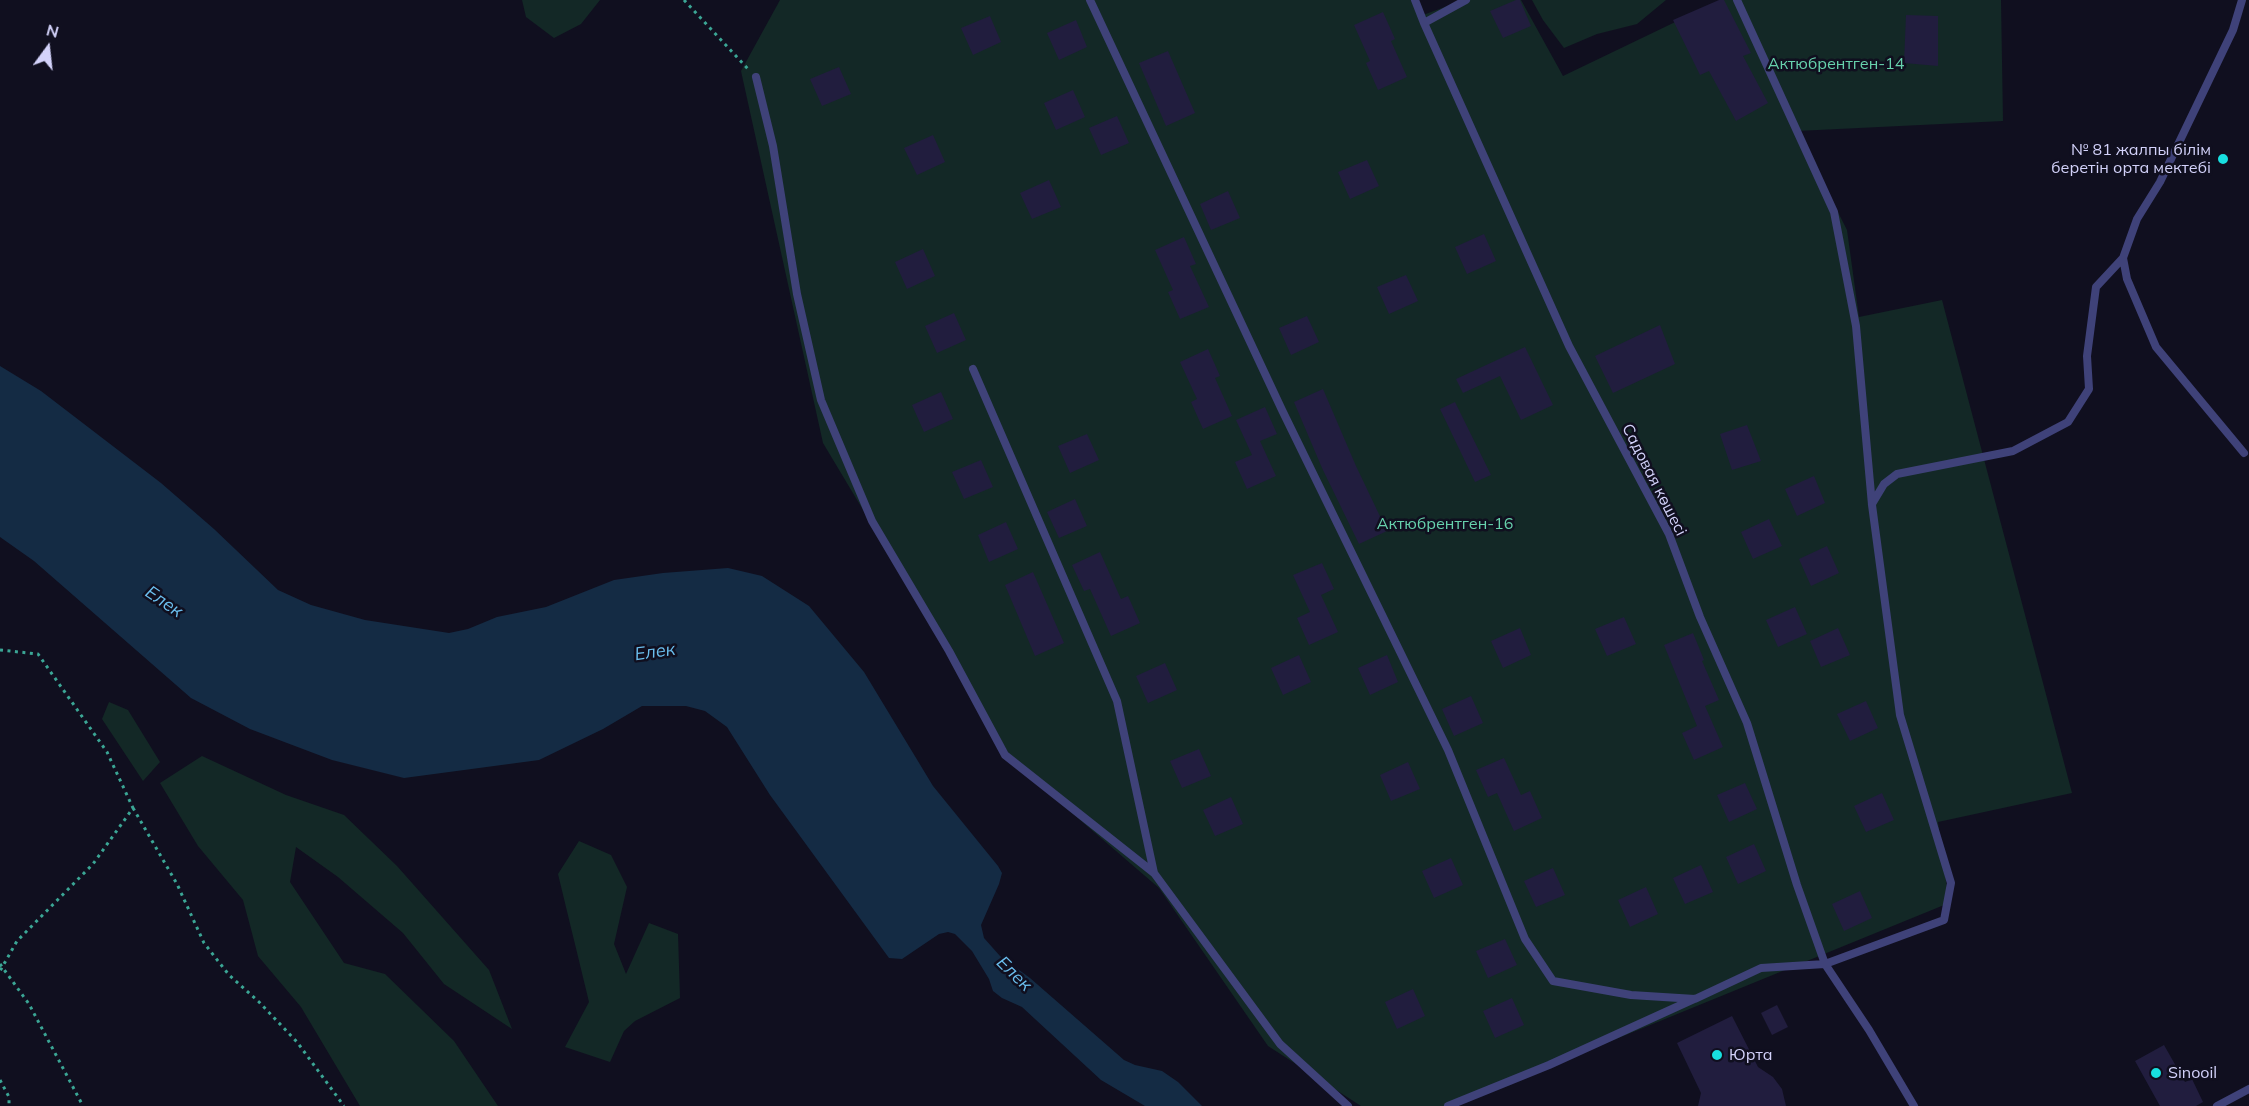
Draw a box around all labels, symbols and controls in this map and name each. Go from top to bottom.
north arrow [18,18,78,78]
text: N [44,19,61,42]
park label: Актюбрентген-14 [1768,54,1904,74]
place label: № 81 жалпы білім беретін орта мектебі [2051,140,2211,178]
marker: № 81 жалпы білім беретін орта мектебі [2216,152,2230,166]
street label: Садовая көшесі [1618,421,1690,539]
park label: Актюбрентген-16 [1377,514,1513,534]
water label: Елек [141,582,187,622]
water label: Елек [633,638,677,666]
water label: Елек [992,952,1036,996]
place label: Юрта [1729,1045,1772,1065]
marker: Юрта [1710,1048,1724,1062]
place label: Sinooil [2168,1063,2217,1083]
marker: Sinooil [2149,1066,2163,1080]

